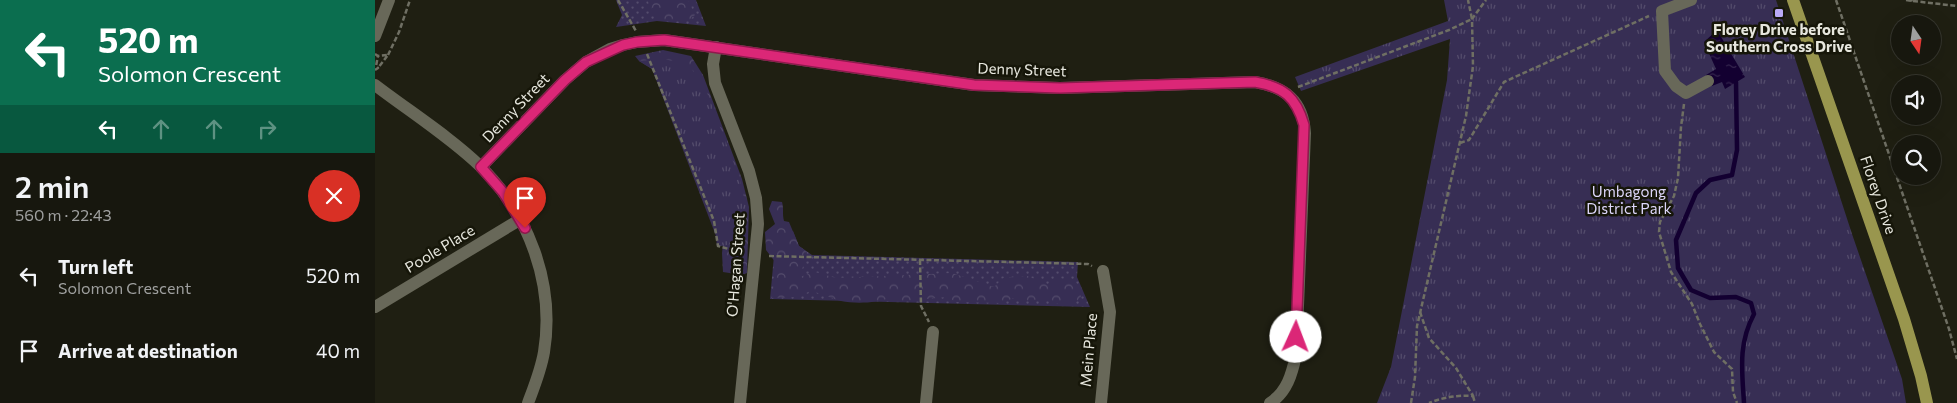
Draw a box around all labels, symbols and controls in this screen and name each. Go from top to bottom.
marker: Florey Drive before Southern Cross Drive [1773,7,1785,19]
north arrow [1891,15,1941,65]
map controls [1891,15,1941,185]
text: 520 m [98,17,199,60]
icon: left [15,20,80,85]
place label: Florey Drive before Southern Cross Drive [1706,20,1852,55]
street label: Denny Street [977,58,1067,80]
text: Solomon Crescent [98,60,281,87]
street label: Denny Street [478,69,553,146]
button: sound [1891,75,1941,125]
icon: left [94,115,122,143]
icon: ahead [147,115,175,143]
icon: ahead [200,115,228,143]
icon: right [253,115,281,143]
button: search [1891,135,1941,185]
street label: Florey Drive [1857,153,1901,236]
text: 2 min [15,167,89,204]
button: close [308,170,360,222]
pin [504,177,546,228]
park label: Umbagong District Park [1586,182,1672,217]
icon: arrive [511,184,539,212]
text: 560 m · 22:43 [15,205,112,224]
street label: O'Hagan Street [722,212,748,317]
street label: Poole Place [401,220,478,276]
text: Turn left [58,255,133,278]
icon: left [15,262,43,290]
text: 520 m [306,264,360,287]
text: Solomon Crescent [58,278,191,297]
position arrow [1269,310,1321,362]
street label: Mein Place [1076,312,1100,388]
icon: arrive [15,337,43,365]
text: Arrive at destination [58,339,238,362]
text: 40 m [316,339,360,362]

